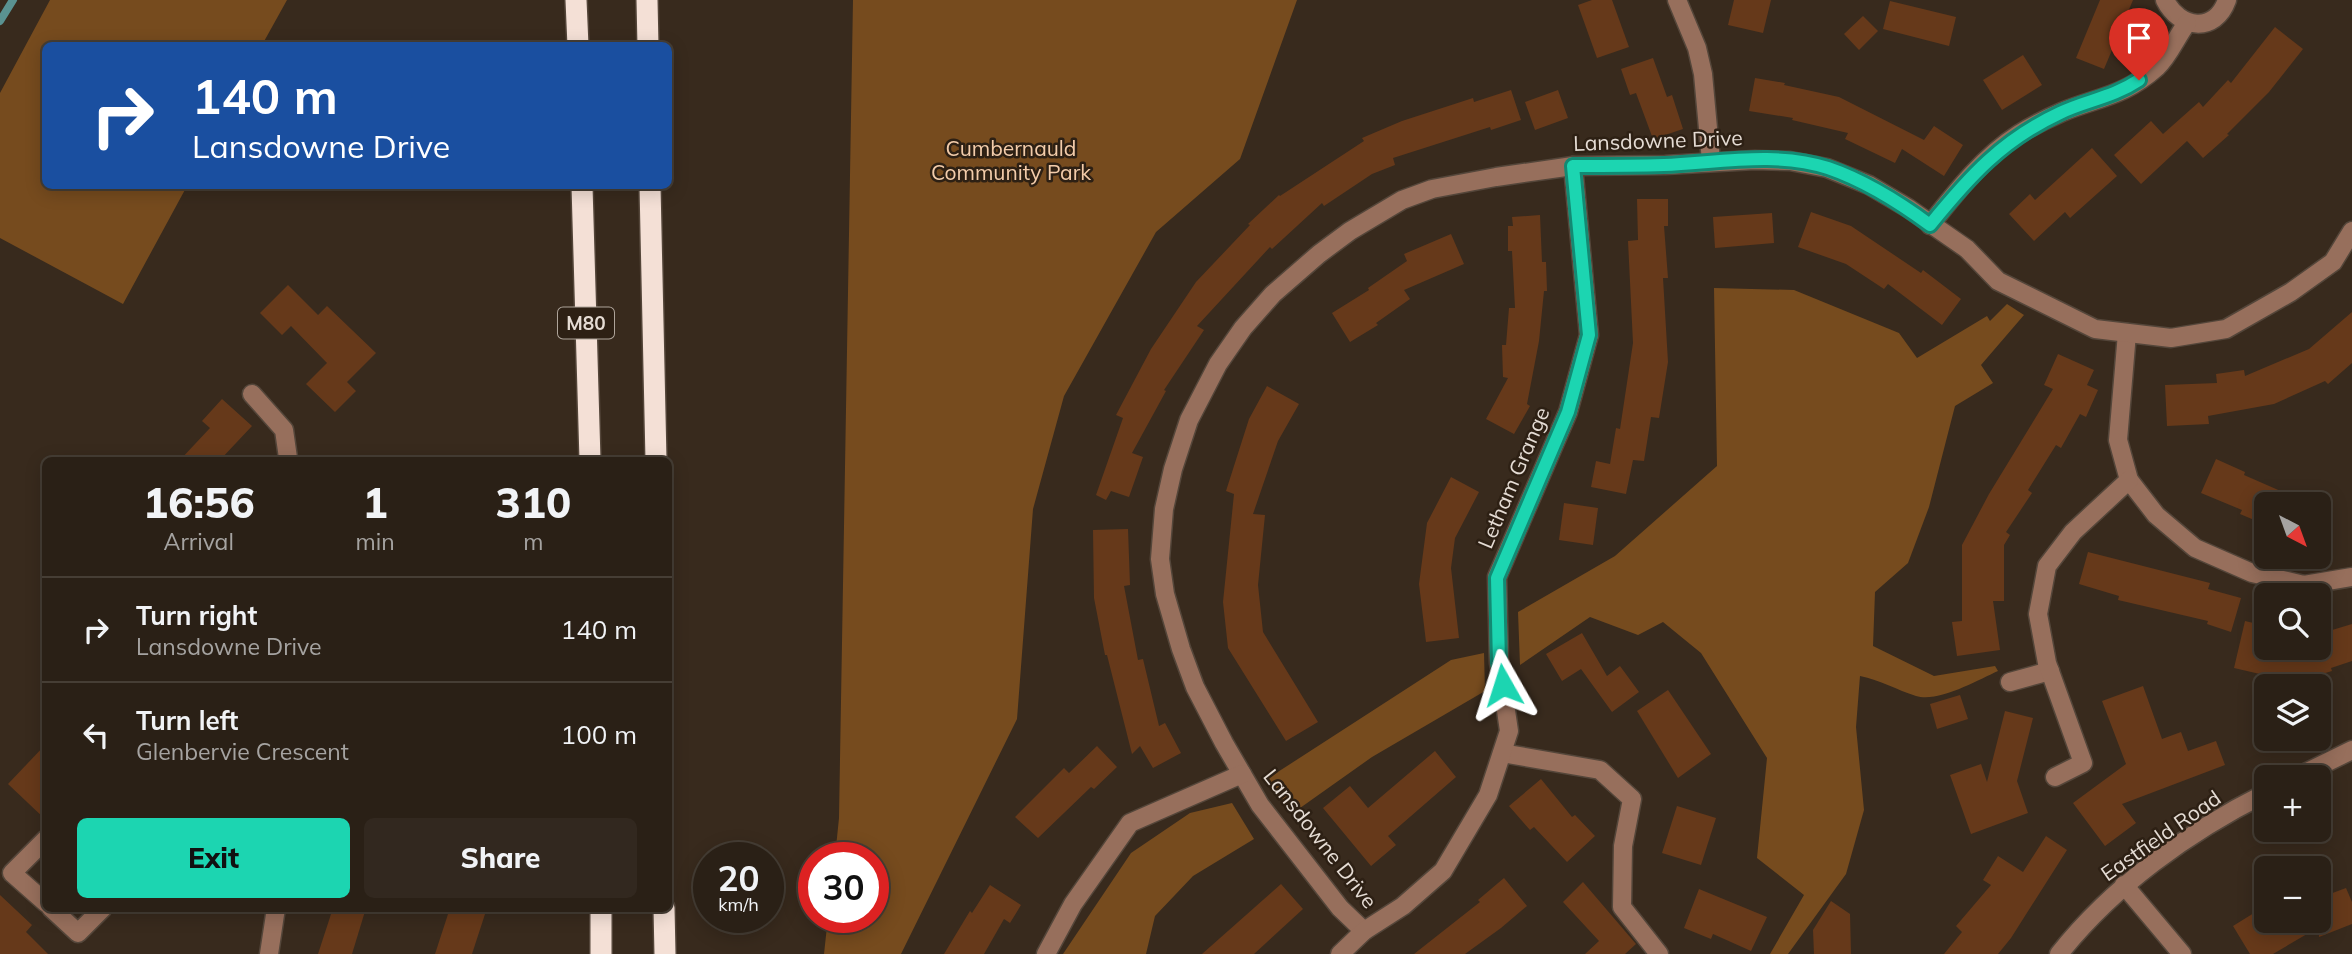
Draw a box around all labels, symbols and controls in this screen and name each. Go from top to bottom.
pin [2109,8,2169,80]
icon: arrive [2120,19,2158,57]
text: 140 m [192,65,338,126]
icon: right [77,70,168,161]
street label: Lansdowne Drive [1573,124,1743,156]
text: Lansdowne Drive [192,126,450,166]
park label: Cumbernauld Community Park [931,135,1091,185]
road number: M80 [558,308,614,338]
street label: Letham Grange [1472,403,1555,552]
text: 16:56 [143,476,255,529]
text: 1 [362,476,388,529]
text: 310 [496,476,571,529]
north arrow [2254,492,2331,569]
map controls [2254,492,2331,933]
text: Arrival [164,527,234,556]
text: min [355,527,395,556]
text: m [523,527,543,556]
button: search [2254,583,2331,660]
text: Turn right [136,599,257,632]
icon: right [77,611,115,649]
text: 140 m [561,613,637,646]
text: Lansdowne Drive [136,632,322,661]
position arrow [1466,648,1540,722]
button: layers [2254,674,2331,751]
text: Turn left [136,704,238,737]
icon: left [77,716,115,754]
text: 100 m [561,718,637,751]
text: Glenbervie Crescent [136,737,349,766]
street label: Lansdowne Drive [1258,764,1383,913]
button: + [2254,765,2331,842]
street label: Eastfield Road [2095,784,2225,886]
button: Exit [77,818,350,898]
button: Share [364,818,637,898]
speed limit sign: 30 [798,842,889,933]
text: 20 [717,856,760,900]
button: − [2254,856,2331,933]
text: km/h [718,893,759,916]

